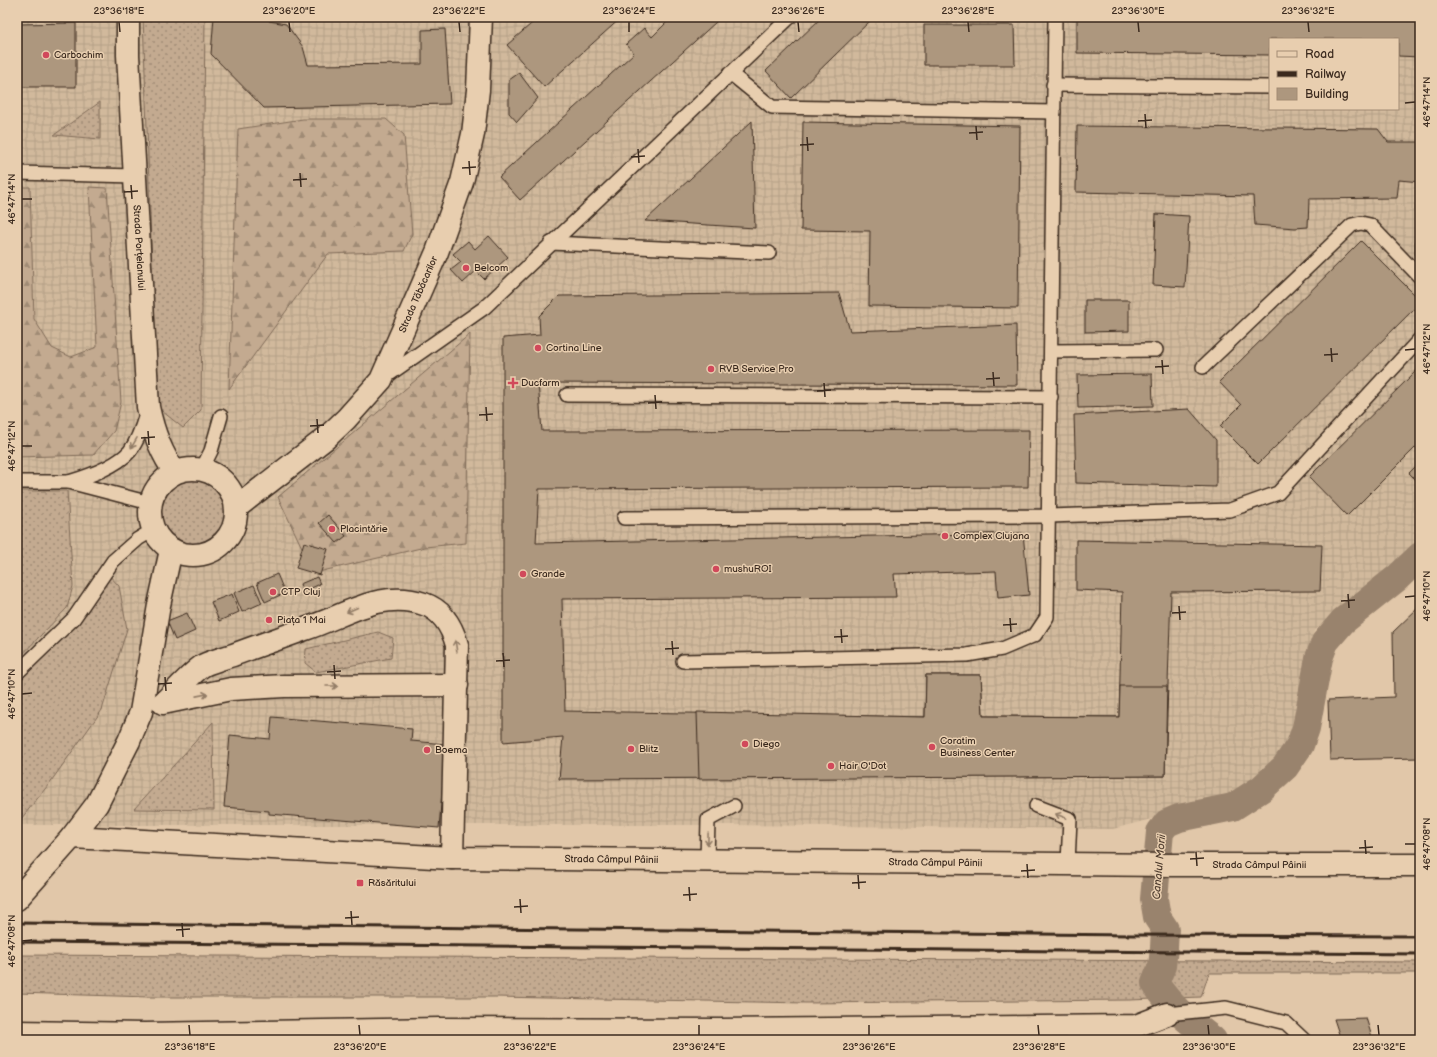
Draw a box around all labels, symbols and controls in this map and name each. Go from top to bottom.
text: 23°36'18"E [94,5,145,17]
text: 23°36'20"E [263,5,316,17]
text: 23°36'22"E [433,5,486,17]
text: 23°36'24"E [603,5,656,17]
text: 23°36'26"E [771,5,825,17]
text: 23°36'28"E [942,5,995,17]
text: 23°36'30"E [1111,5,1165,17]
text: 23°36'32"E [1281,5,1335,17]
legend [1269,38,1399,110]
text: Road [1305,47,1334,62]
place label: Carbochim [54,49,103,61]
marker: Carbochim [41,50,51,60]
text: Railway [1305,67,1347,82]
text: 46°47'14"N [1421,76,1433,128]
text: Building [1305,87,1349,102]
text: 46°47'14"N [6,173,18,225]
street label: Strada Porțelanului [131,204,147,291]
street label: Strada Tăbăcarilor [396,254,441,335]
place label: Belcom [474,262,508,274]
marker: Belcom [461,263,471,273]
text: 46°47'12"N [1421,324,1433,374]
place label: Cortina Line [546,342,602,354]
marker: Cortina Line [533,343,543,353]
place label: RVB Service Pro [719,363,794,375]
marker: RVB Service Pro [706,364,716,374]
place label: Ducfarm [521,377,559,389]
marker: Ducfarm [508,378,518,388]
text: 46°47'12"N [6,421,18,471]
one-way arrow [129,437,137,449]
place label: Placintărie [340,523,388,535]
marker: Placintărie [327,524,337,534]
place label: Complex Clujana [953,530,1030,542]
marker: Complex Clujana [940,531,950,541]
place label: mushuROI [724,563,772,575]
marker: mushuROI [711,564,721,574]
place label: Grande [531,568,565,580]
marker: Grande [518,569,528,579]
text: 46°47'10"N [1421,571,1433,621]
place label: CTP Cluj [281,586,320,598]
marker: CTP Cluj [268,587,278,597]
one-way arrow [347,607,359,615]
place label: Piața 1 Mai [277,614,326,626]
marker: Piața 1 Mai [264,615,274,625]
one-way arrow [452,640,460,653]
text: 46°47'10"N [6,669,18,719]
one-way arrow [325,682,338,690]
one-way arrow [195,691,208,699]
place label: Coratim Business Center [940,735,1015,759]
place label: Diego [753,738,780,750]
marker: Diego [740,739,750,749]
marker: Coratim Business Center [927,742,937,752]
place label: Blitz [639,743,658,755]
place label: Boema [435,744,468,756]
marker: Blitz [626,744,636,754]
marker: Boema [422,745,432,755]
place label: Hair O'Dot [839,760,886,772]
marker: Hair O'Dot [826,761,836,771]
one-way arrow [1056,812,1068,819]
text: 46°47'08"N [1421,818,1433,870]
one-way arrow [704,832,712,845]
water label: Canalul Morii [1150,833,1168,900]
street label: Strada Câmpul Pâinii [564,853,658,866]
street label: Strada Câmpul Pâinii [888,856,982,869]
street label: Strada Câmpul Pâinii [1212,859,1306,871]
place label: Răsăritului [368,877,416,889]
marker: Răsăritului [355,878,365,888]
text: 46°47'08"N [6,915,18,967]
text: 23°36'18"E [165,1041,216,1053]
text: 23°36'20"E [334,1041,387,1053]
text: 23°36'22"E [504,1041,557,1053]
text: 23°36'24"E [673,1041,726,1053]
text: 23°36'26"E [842,1041,896,1053]
text: 23°36'28"E [1013,1041,1066,1053]
text: 23°36'30"E [1182,1041,1236,1053]
text: 23°36'32"E [1352,1041,1406,1053]

